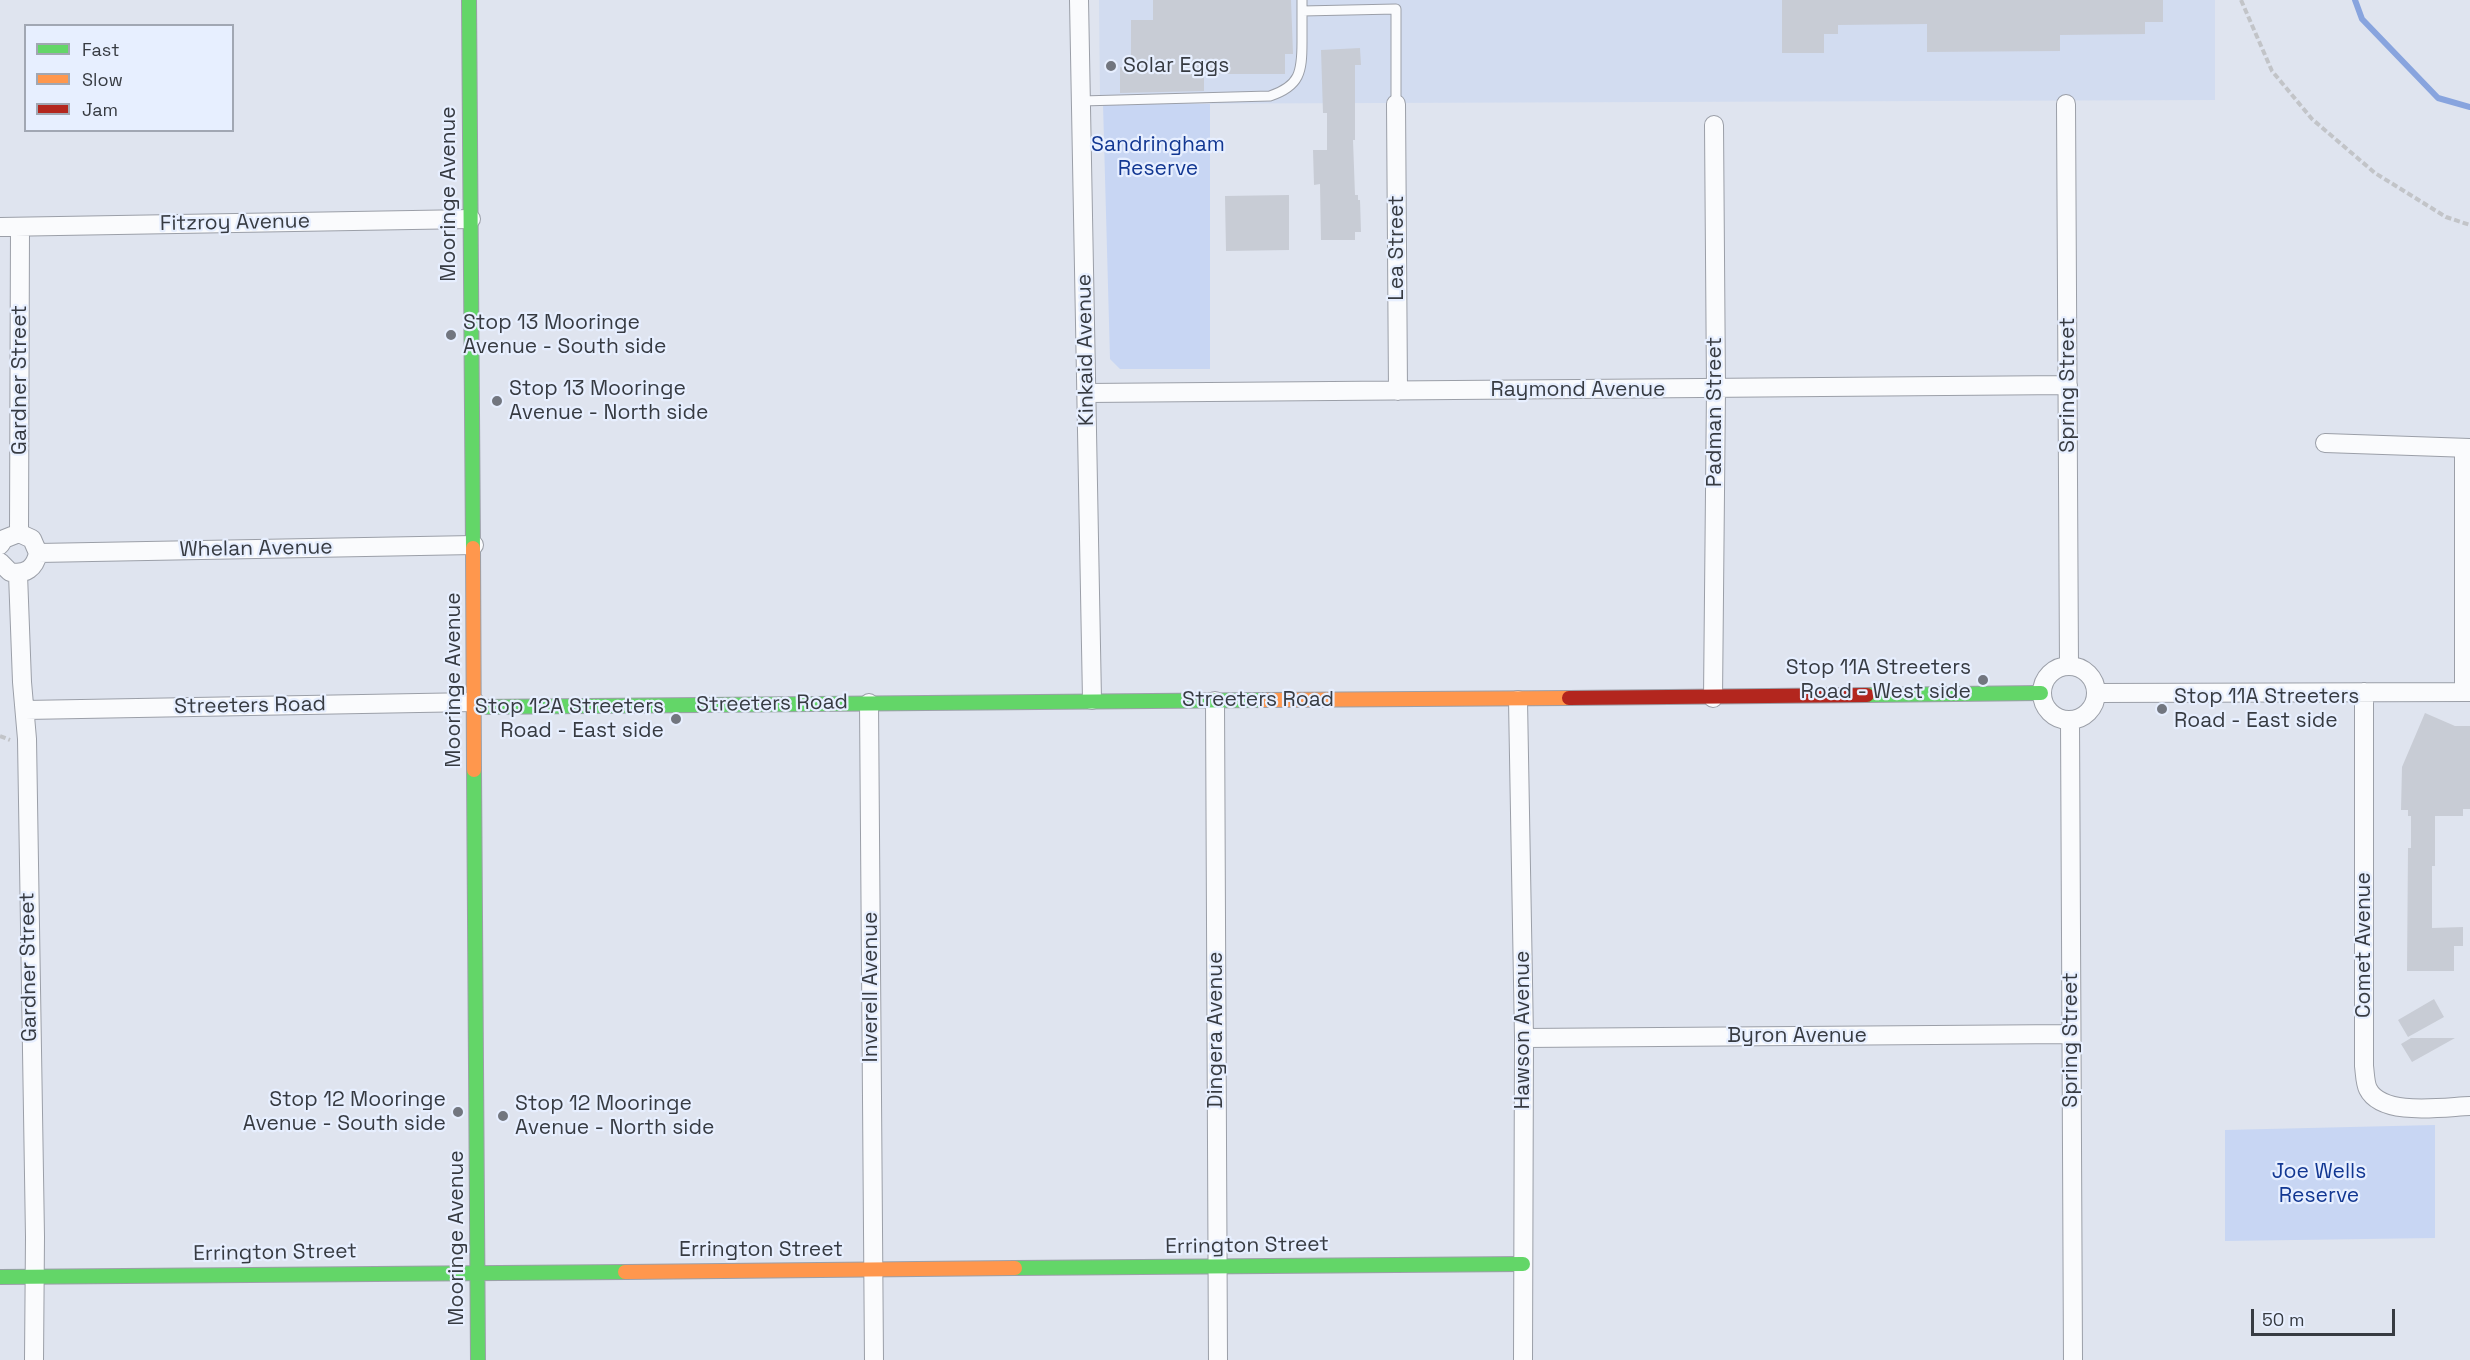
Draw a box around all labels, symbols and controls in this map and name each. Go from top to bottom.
legend [24,24,234,132]
text: Fast [82,38,119,61]
place label: Solar Eggs [1123,53,1229,79]
marker: Solar Eggs [1104,59,1118,73]
text: Slow [82,68,123,91]
text: Jam [82,98,118,121]
street label: Mooringe Avenue [436,106,462,282]
park label: Sandringham Reserve [1091,132,1225,182]
street label: Lea Street [1384,195,1410,301]
street label: Fitzroy Avenue [160,209,310,237]
street label: Kinkaid Avenue [1072,274,1100,426]
street label: Gardner Street [7,305,33,455]
place label: Stop 13 Mooringe Avenue - South side [463,310,666,360]
street label: Spring Street [2055,317,2081,453]
marker: Stop 13 Mooringe Avenue - South side [444,328,458,342]
street label: Padman Street [1702,337,1728,487]
place label: Stop 13 Mooringe Avenue - North side [509,376,708,426]
street label: Raymond Avenue [1491,377,1665,403]
marker: Stop 13 Mooringe Avenue - North side [490,394,504,408]
street label: Whelan Avenue [179,535,333,563]
street label: Mooringe Avenue [441,592,467,768]
place label: Stop 11A Streeters Road - West side [1786,655,1971,705]
marker: Stop 11A Streeters Road - West side [1976,673,1990,687]
place label: Stop 11A Streeters Road - East side [2174,684,2359,734]
street label: Streeters Road [1182,687,1334,713]
street label: Streeters Road [696,690,848,718]
street label: Streeters Road [174,692,326,720]
place label: Stop 12A Streeters Road - East side [475,694,664,744]
marker: Stop 11A Streeters Road - East side [2155,702,2169,716]
marker: Stop 12A Streeters Road - East side [669,712,683,726]
street label: Comet Avenue [2351,872,2377,1018]
street label: Gardner Street [15,892,43,1042]
street label: Inverell Avenue [858,912,884,1062]
street label: Dingera Avenue [1203,951,1229,1109]
street label: Hawson Avenue [1510,951,1536,1109]
street label: Spring Street [2058,972,2084,1108]
street label: Byron Avenue [1727,1023,1867,1049]
place label: Stop 12 Mooringe Avenue - South side [243,1087,446,1137]
place label: Stop 12 Mooringe Avenue - North side [515,1091,714,1141]
marker: Stop 12 Mooringe Avenue - South side [451,1105,465,1119]
marker: Stop 12 Mooringe Avenue - North side [496,1109,510,1123]
street label: Mooringe Avenue [444,1150,470,1326]
park label: Joe Wells Reserve [2272,1159,2366,1209]
street label: Errington Street [1165,1232,1329,1260]
street label: Errington Street [679,1237,843,1263]
street label: Errington Street [193,1239,357,1267]
scale bar [2254,1297,2398,1335]
text: 50 m [2262,1308,2304,1331]

